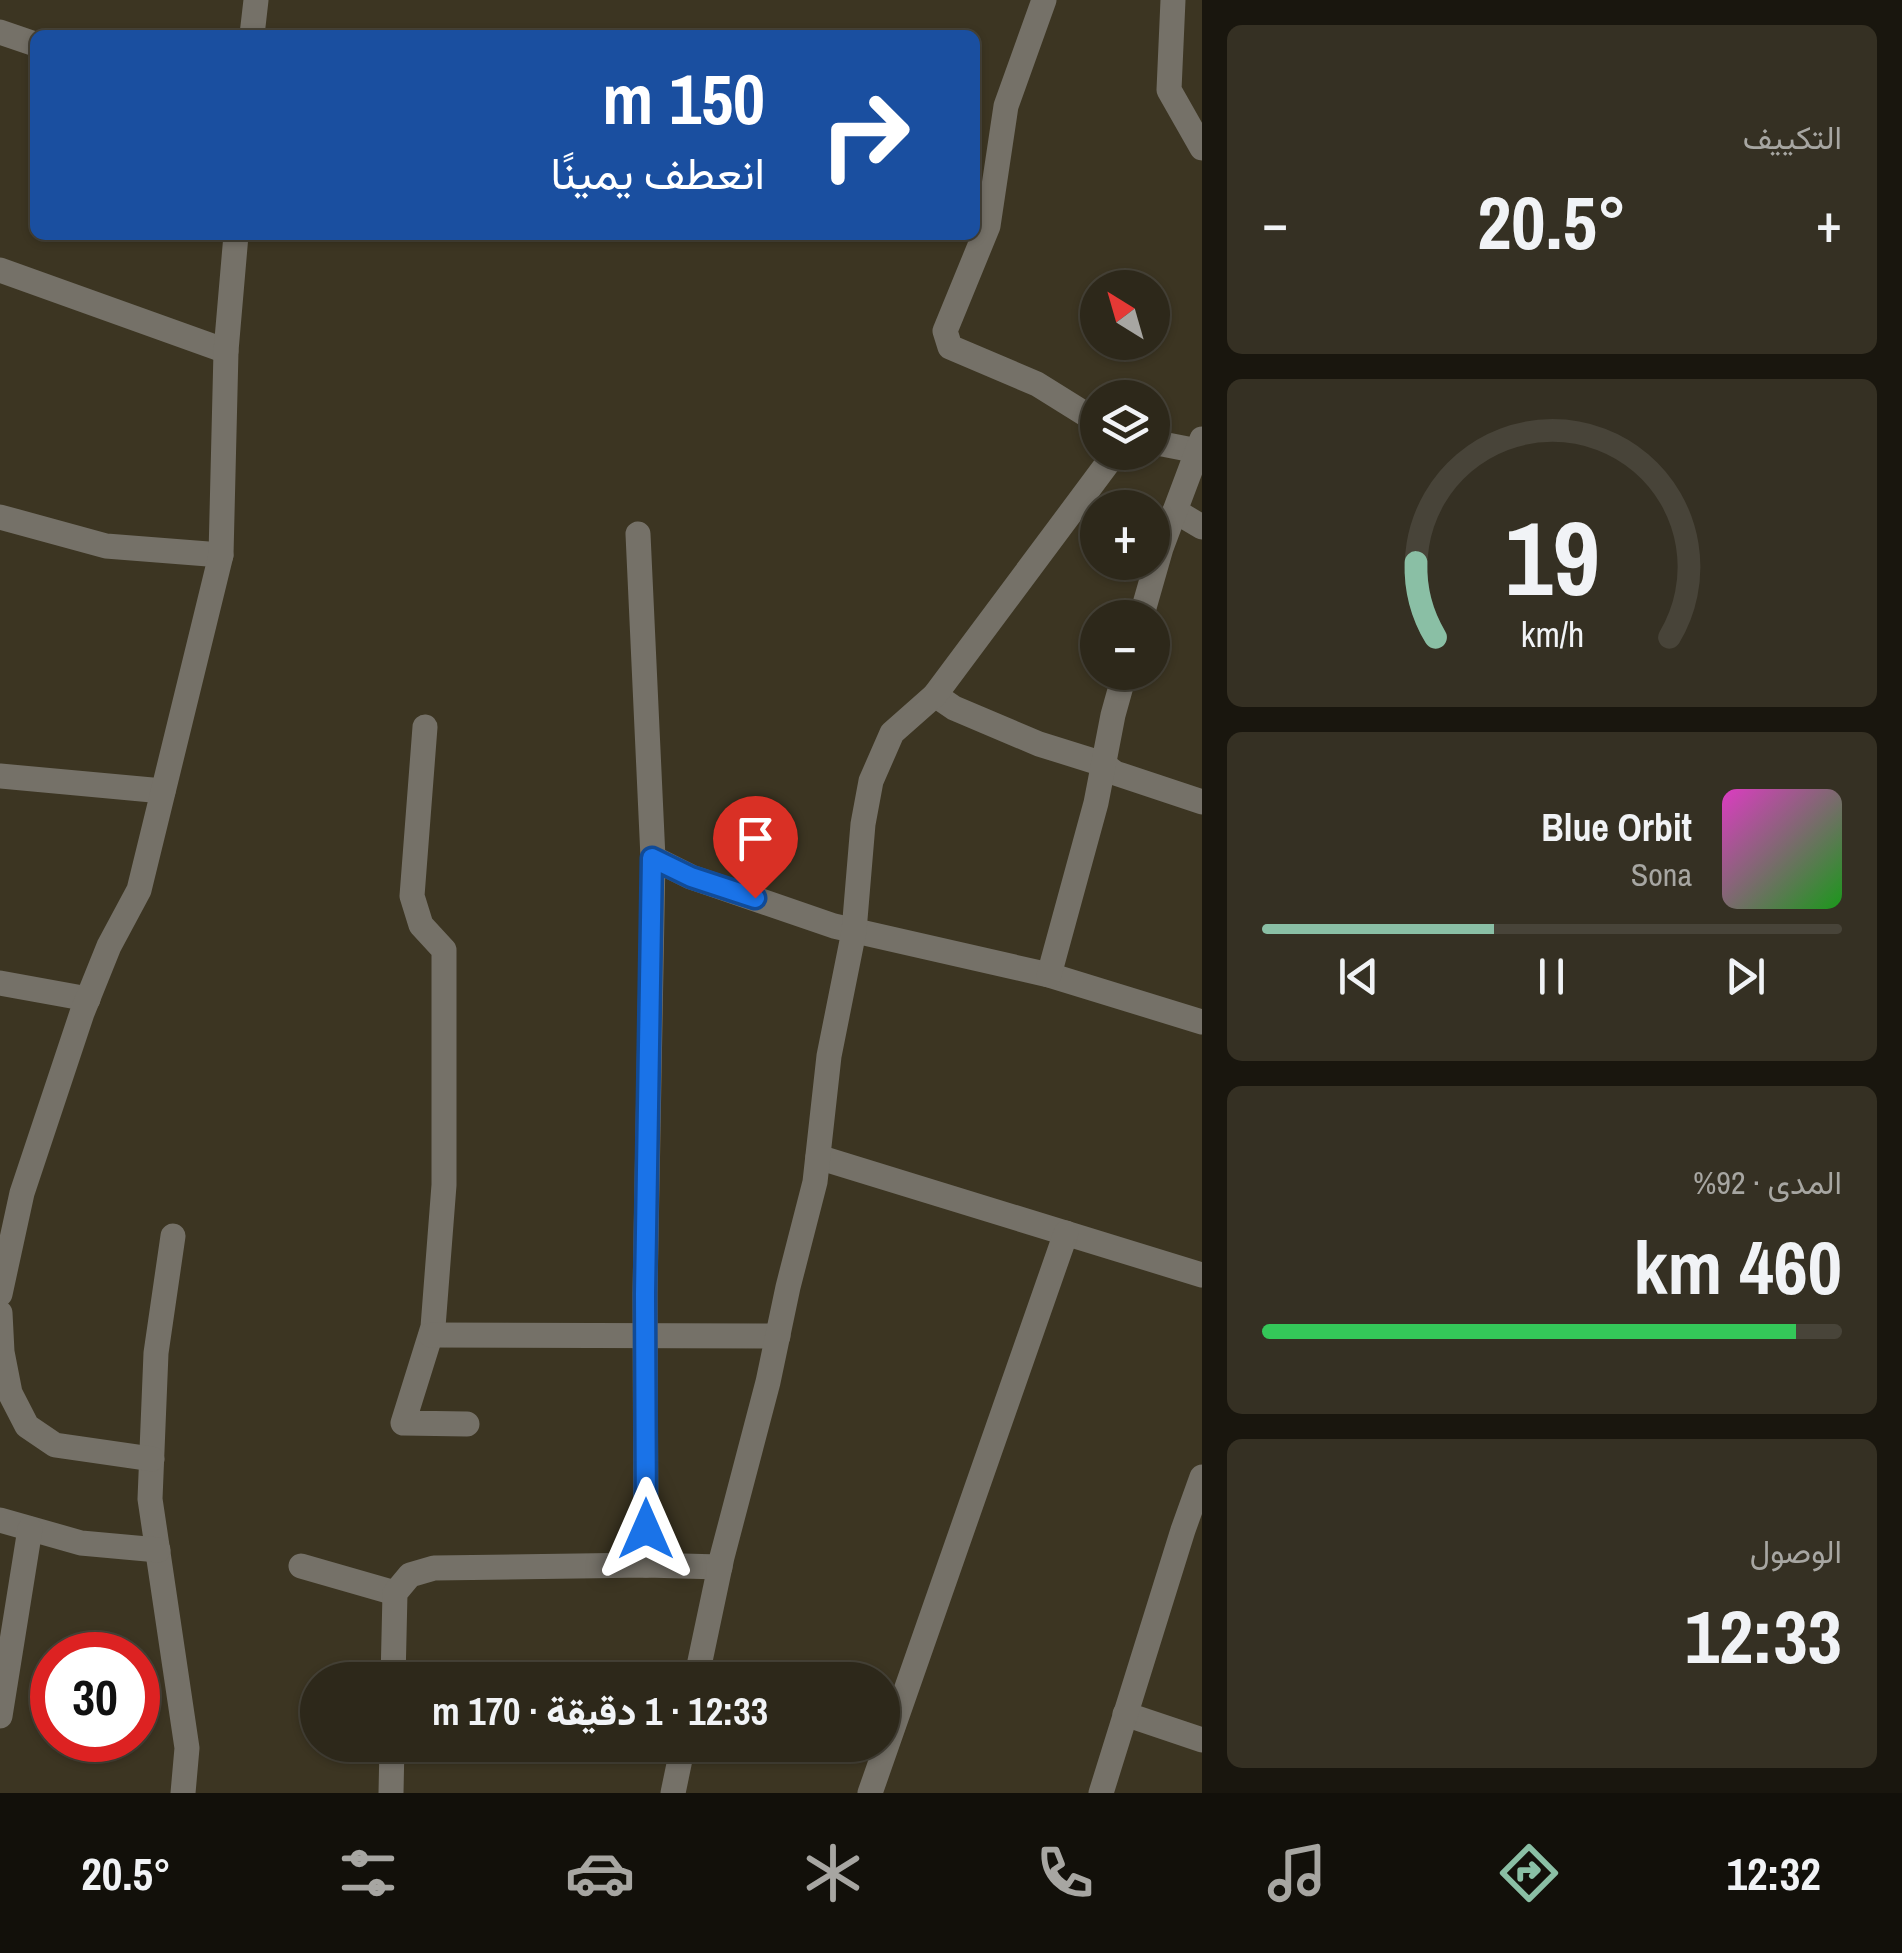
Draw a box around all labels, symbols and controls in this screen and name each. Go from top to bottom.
text: 150 m [602,52,765,146]
icon: right [800,70,930,200]
text: التكييف [1743,116,1842,159]
text: انعطف يمينًا [550,142,765,203]
text: 20.5° [1477,171,1627,272]
text: − [1262,185,1288,259]
text: + [1816,185,1842,259]
north arrow [1080,270,1170,360]
map controls [1080,270,1170,690]
button: layers [1080,380,1170,470]
text: 19 [1505,487,1599,627]
button: + [1080,490,1170,580]
button: − [1080,600,1170,690]
text: km/h [1520,610,1584,658]
pin [713,796,798,899]
text: Blue Orbit [1541,802,1692,853]
icon: arrive [728,811,783,866]
text: Sona [1631,853,1692,896]
icon: previous [1331,949,1386,1004]
icon: pause [1524,949,1579,1004]
icon: next [1718,949,1773,1004]
text: المدى · 92% [1693,1161,1842,1204]
text: 460 km [1633,1216,1842,1317]
position arrow [594,1477,698,1581]
text: الوصول [1750,1530,1842,1573]
text: 12:33 [1685,1585,1842,1686]
speed limit sign: 30 [30,1632,160,1762]
text: 12:33 · 1 دقيقة · 170 m [432,1686,768,1737]
icon: filters [333,1838,403,1908]
icon: car [565,1838,635,1908]
icon: climate [798,1838,868,1908]
icon: phone [1030,1838,1100,1908]
icon: music [1262,1838,1332,1908]
icon: directions [1494,1838,1564,1908]
text: 20.5° [81,1843,171,1904]
text: 12:32 [1727,1843,1821,1904]

